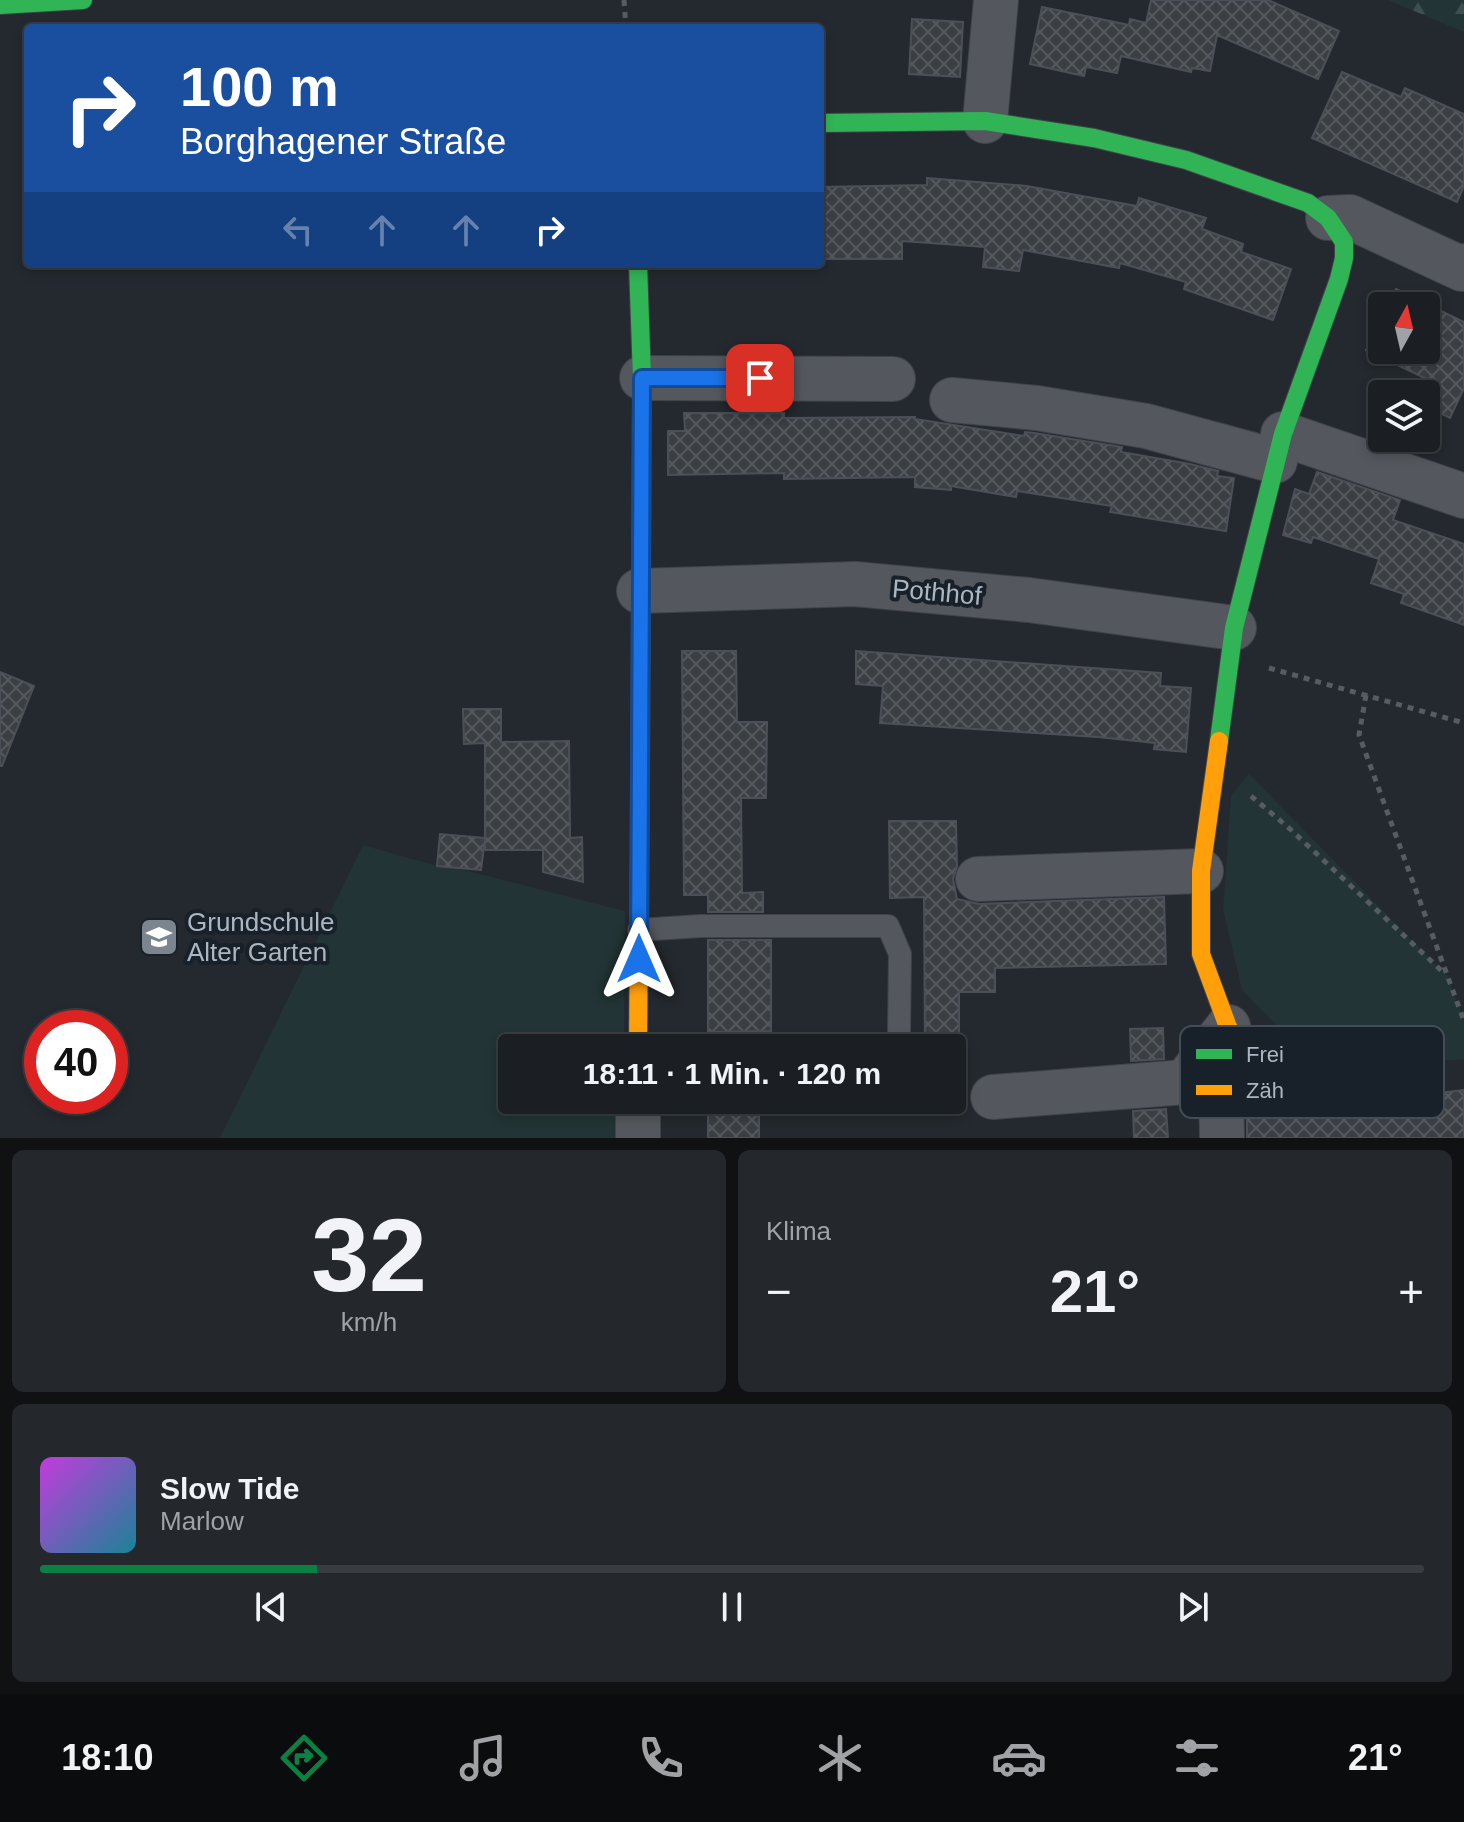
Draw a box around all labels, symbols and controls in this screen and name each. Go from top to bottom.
text: 100 m [180,55,339,118]
icon: right [48,56,152,160]
text: Borghagener Straße [180,121,506,162]
icon: left [276,208,320,252]
icon: ahead [360,208,404,252]
icon: ahead [444,208,488,252]
icon: right [528,208,572,252]
north arrow [1368,292,1440,364]
map controls [1368,292,1440,452]
pin [726,344,794,412]
icon: arrive [738,356,782,400]
button: layers [1368,380,1440,452]
street label: Pothhof [891,573,984,611]
place label: Grundschule Alter Garten [187,907,334,967]
school or university icon: Grundschule Alter Garten [138,916,180,958]
position arrow [597,917,681,1001]
speed limit sign: 40 [24,1010,128,1114]
legend [1180,1026,1444,1118]
text: Frei [1246,1042,1284,1067]
text: 18:11 · 1 Min. · 120 m [583,1057,881,1090]
text: Zäh [1246,1078,1284,1103]
text: 32 [311,1197,427,1313]
text: Klima [766,1216,831,1246]
text: 21° [1050,1258,1140,1325]
text: − [766,1267,792,1316]
text: + [1398,1267,1424,1316]
text: km/h [341,1307,397,1337]
text: Slow Tide [160,1472,299,1505]
text: Marlow [160,1506,244,1536]
icon: previous [249,1585,293,1629]
icon: pause [710,1585,754,1629]
icon: next [1171,1585,1215,1629]
icon: directions [276,1730,332,1786]
icon: music [455,1730,511,1786]
icon: phone [633,1730,689,1786]
icon: climate [812,1730,868,1786]
icon: car [991,1730,1047,1786]
icon: filters [1169,1730,1225,1786]
text: 18:10 [61,1737,153,1778]
text: 21° [1348,1737,1403,1778]

